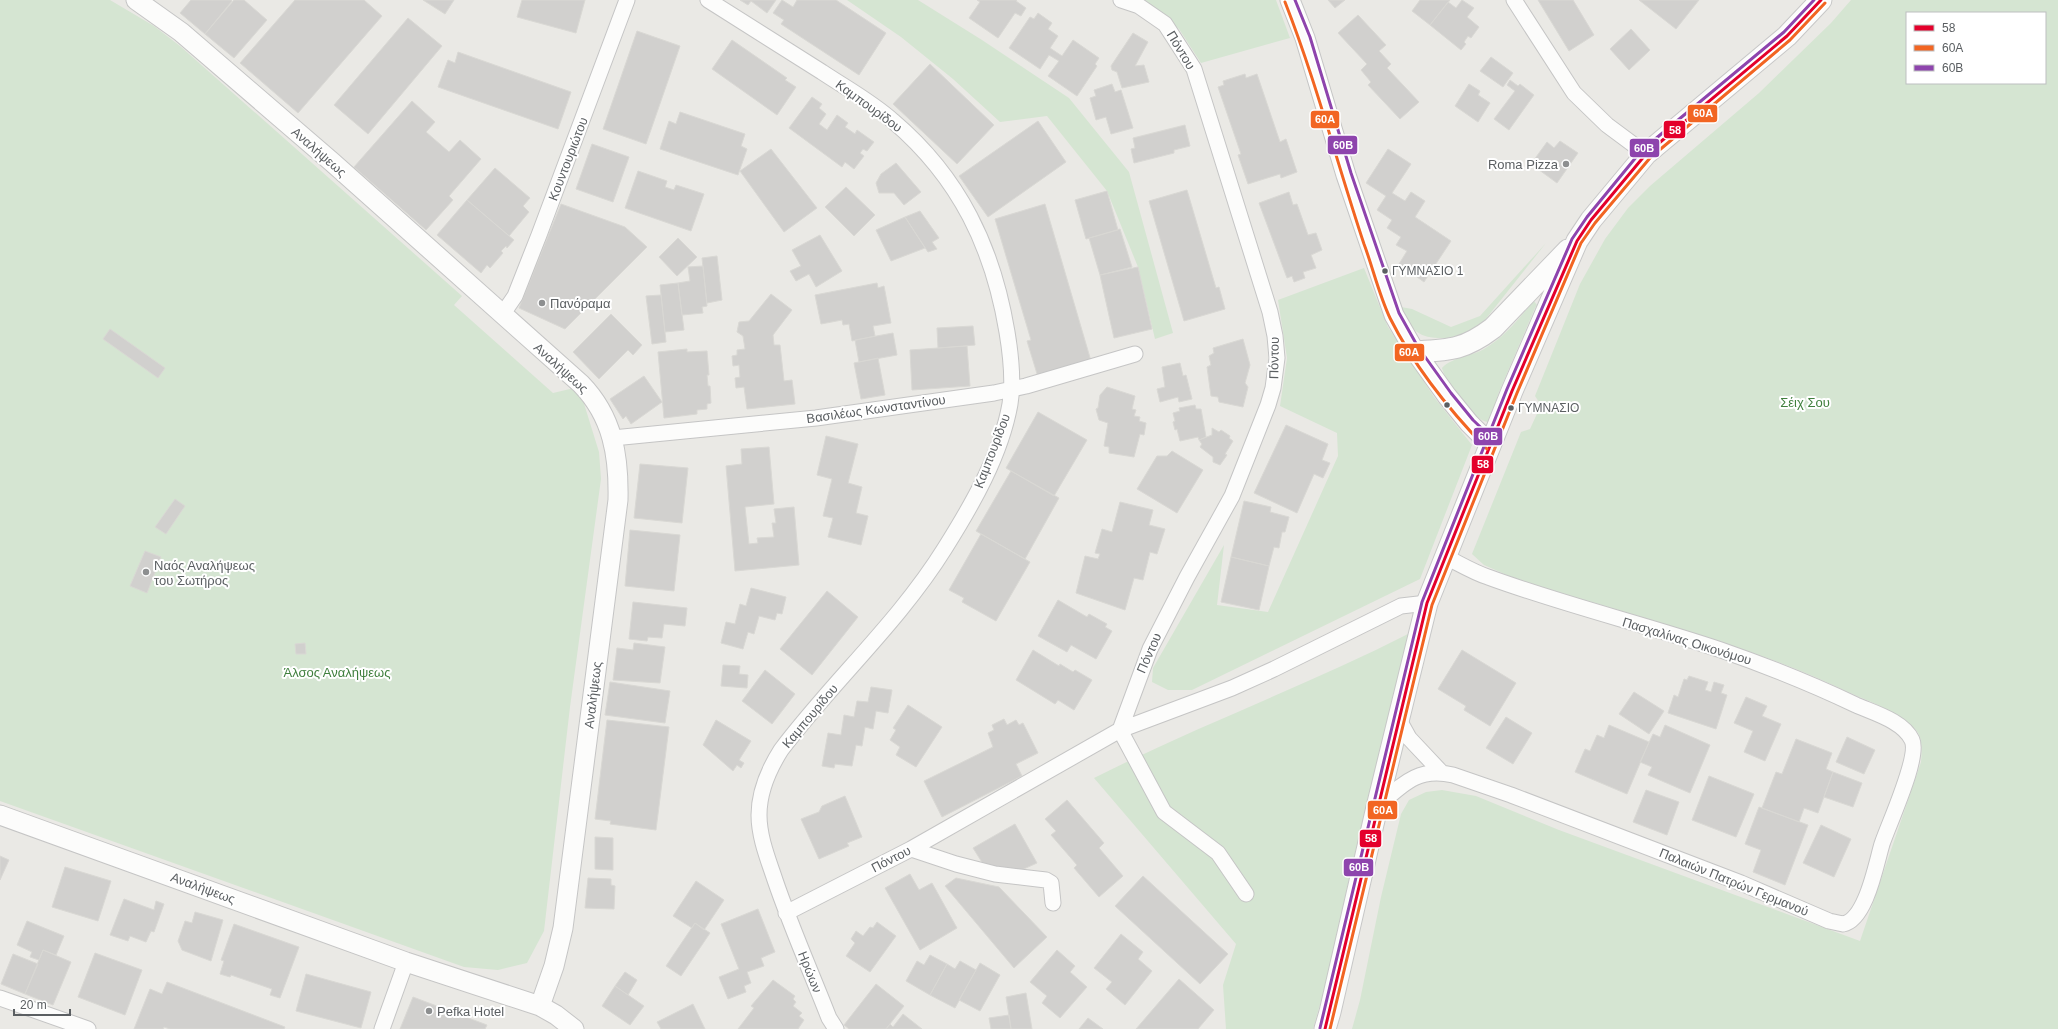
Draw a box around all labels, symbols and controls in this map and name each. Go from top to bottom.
legend [1906,12,2046,84]
text: 58 [1942,21,1956,35]
street label: Πόντου [1164,28,1198,72]
text: 60Α [1942,41,1963,55]
text: 60Β [1942,61,1963,75]
street label: Καμπουρίδου [833,77,905,135]
line badge: 60Α [1687,104,1718,123]
text: 60Α [1693,107,1713,119]
line badge: 60Α [1310,110,1340,129]
text: 60Α [1315,113,1335,125]
street label: Κουντουριώτου [545,115,591,203]
line badge: 58 [1663,120,1686,139]
street label: Αναλήψεως [289,124,349,180]
text: 58 [1669,124,1681,136]
line badge: 60Β [1327,135,1358,155]
line badge: 60Β [1629,138,1660,158]
text: 60Β [1333,139,1353,151]
text: 60Β [1634,142,1654,154]
place label: Roma Pizza [1488,157,1559,172]
marker: Roma Pizza [1561,159,1571,169]
place label: ΓΥΜΝΑΣΙΟ 1 [1392,264,1464,278]
marker: ΓΥΜΝΑΣΙΟ 1 [1380,266,1390,276]
place label: Πανόραμα [550,296,611,311]
marker: Πανόραμα [537,298,547,308]
street label: Πόντου [1266,337,1282,379]
street label: Αναλήψεως [531,340,591,396]
line badge: 60Α [1394,343,1425,362]
text: 60Α [1399,346,1419,358]
street label: Βασιλέως Κωνσταντίνου [805,392,947,426]
park label: Σέιχ Σου [1780,395,1830,410]
unlabelled marker [1442,400,1452,410]
place label: ΓΥΜΝΑΣΙΟ [1518,401,1579,415]
marker: ΓΥΜΝΑΣΙΟ [1506,403,1516,413]
street label: Καμπουρίδου [971,412,1013,490]
line badge: 60Β [1473,427,1503,446]
text: 60Β [1478,430,1498,442]
line badge: 58 [1471,455,1494,474]
text: 58 [1477,458,1489,470]
place label: Ναός Αναλήψεως του Σωτήρος [154,558,255,588]
marker: Ναός Αναλήψεως του Σωτήρος [141,567,151,577]
street label: Πασχαλίνας Οικονόμου [1621,614,1753,668]
street label: Πόντου [1134,631,1164,675]
street label: Αναλήψεως [581,661,605,729]
park label: Άλσος Αναλήψεως [283,665,391,680]
street label: Καμπουρίδου [779,681,841,751]
line badge: 60Α [1367,800,1398,820]
text: 60Α [1373,804,1393,816]
line badge: 58 [1359,829,1382,848]
text: 58 [1365,832,1377,844]
street label: Πόντου [869,843,913,875]
street label: Παλαιών Πατρών Γερμανού [1657,845,1811,919]
line badge: 60Β [1343,858,1374,877]
text: 60Β [1349,861,1369,873]
street label: Αναλήψεως [169,869,237,907]
street label: Ηρώων [795,949,825,995]
scale bar [14,991,70,1017]
text: 20 m [20,998,47,1012]
place label: Pefka Hotel [437,1004,504,1019]
marker: Pefka Hotel [424,1006,434,1016]

